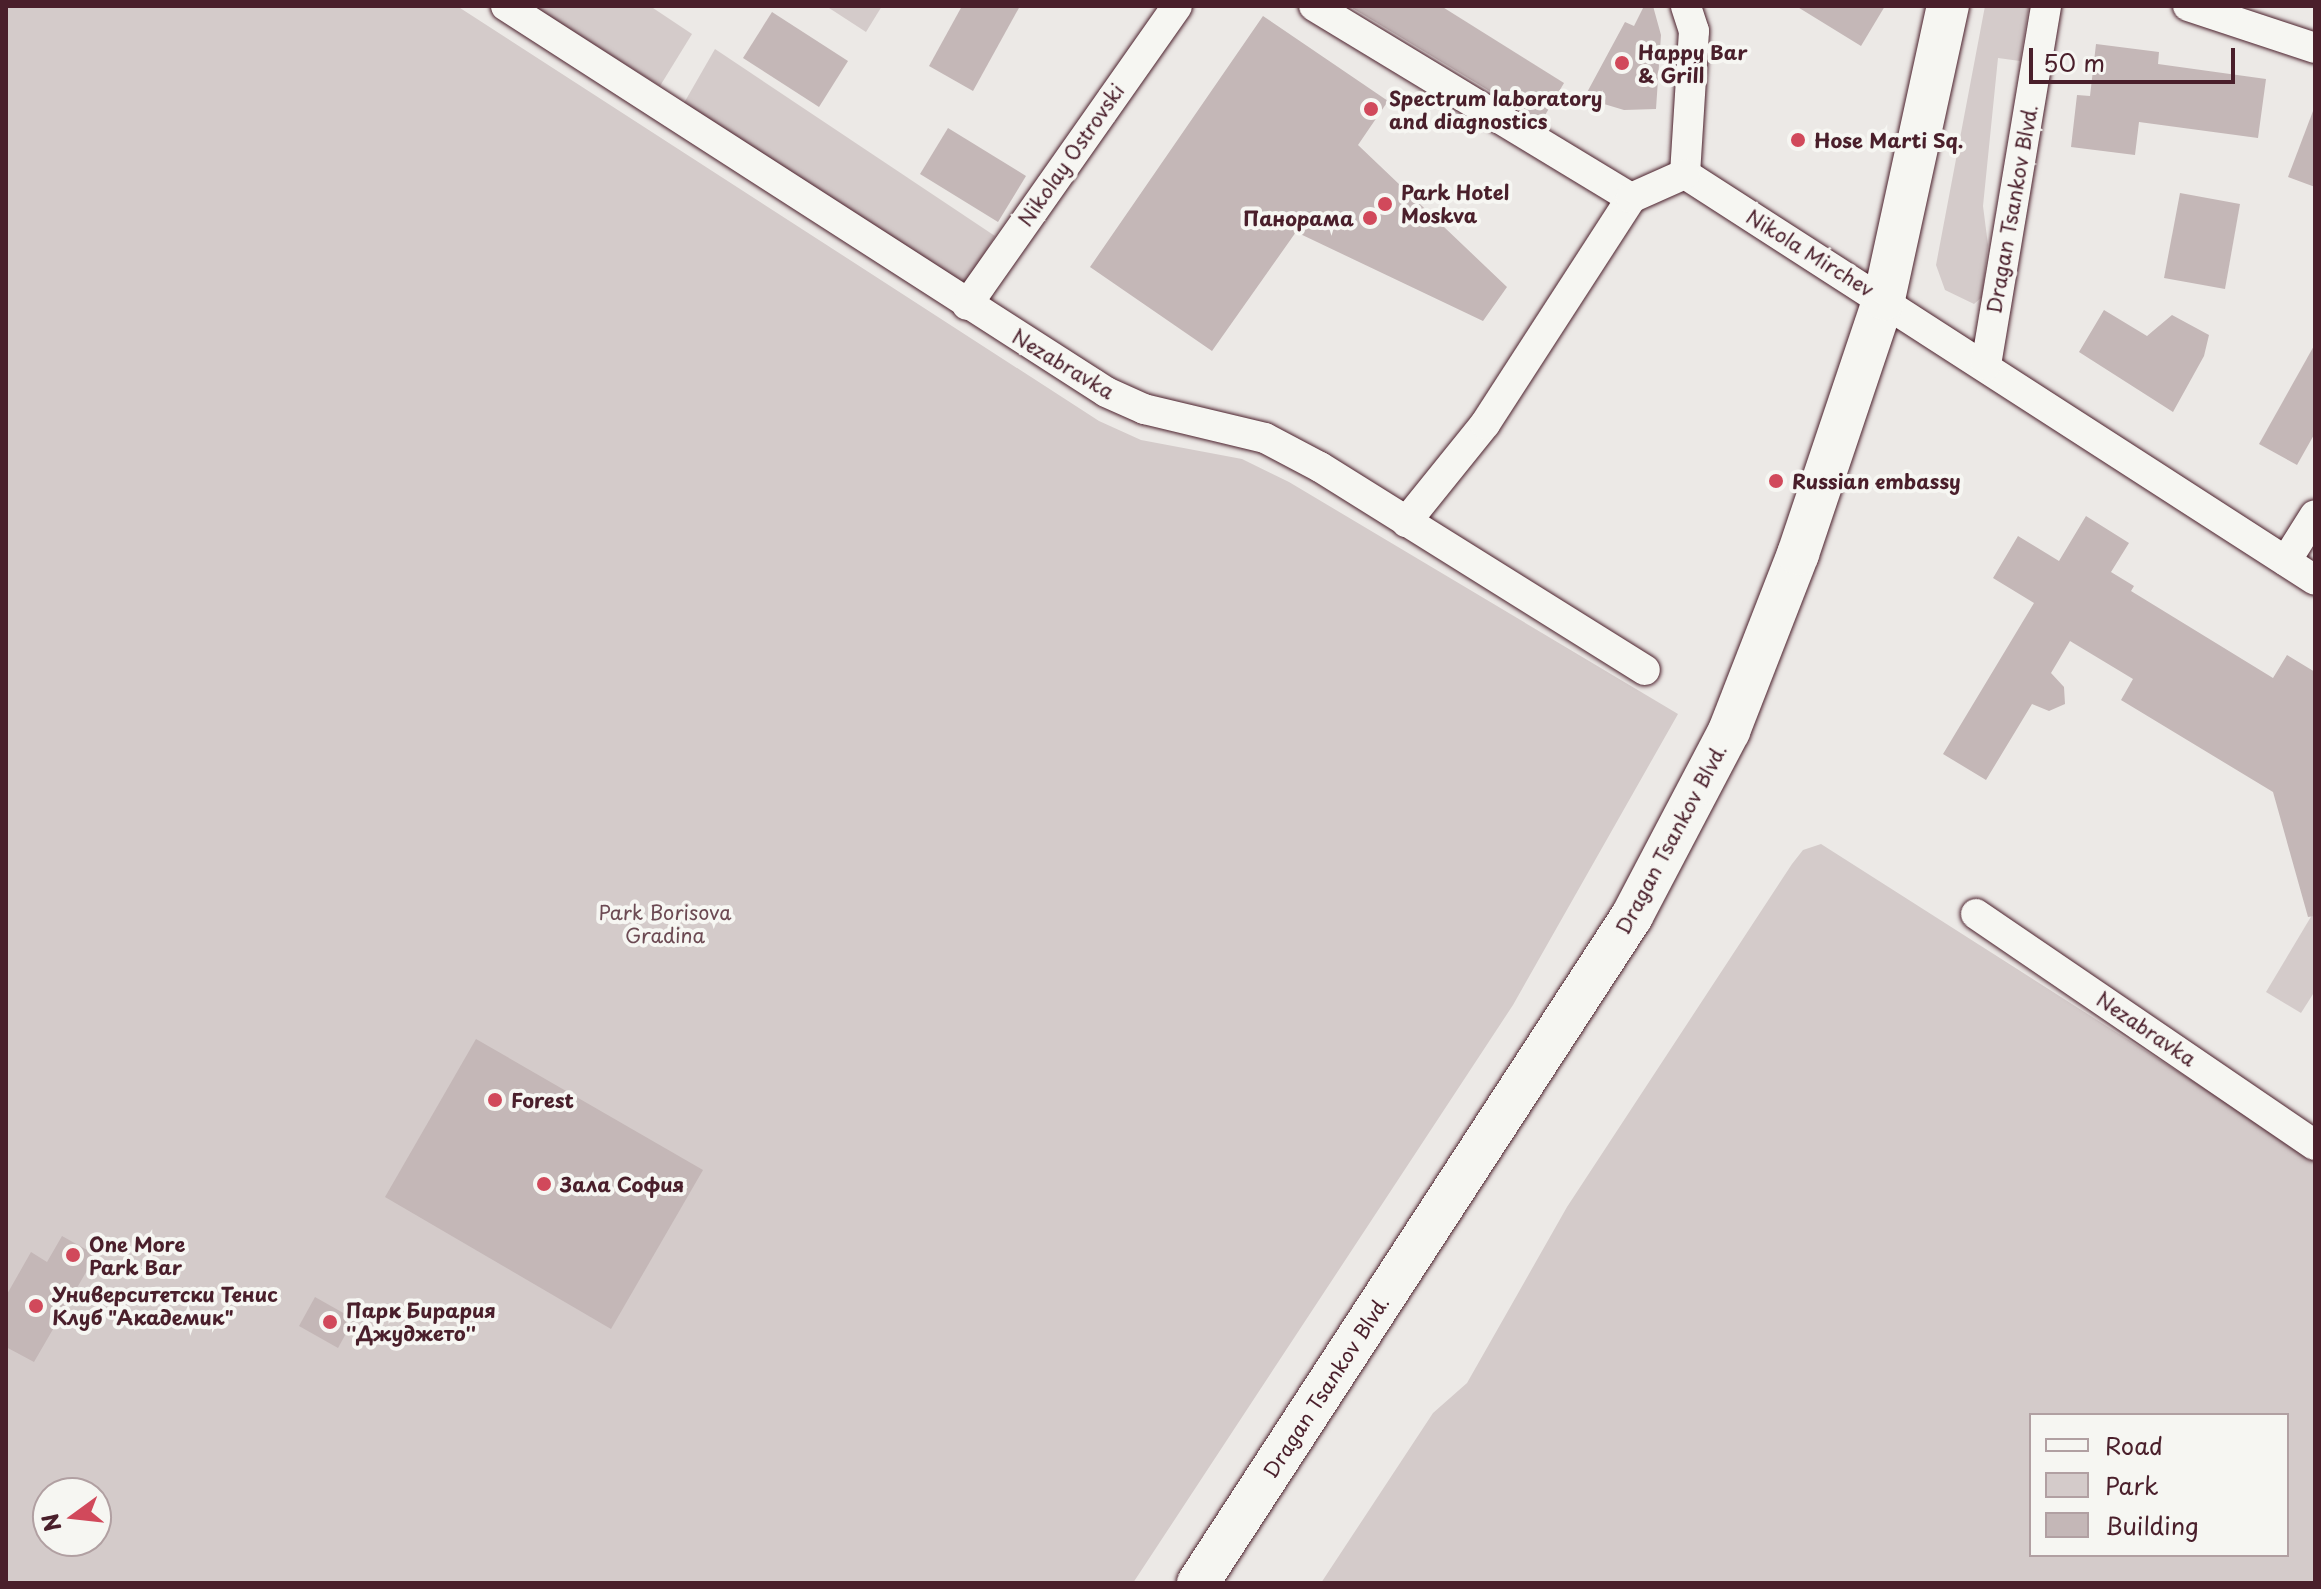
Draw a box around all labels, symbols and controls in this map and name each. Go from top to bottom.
scale bar [2033,32,2239,82]
place label: Happy Bar & Grill [1638,40,1748,87]
text: 50 m [2043,44,2105,80]
marker: Happy Bar & Grill [1613,54,1631,72]
street label: Nikolay Ostrovski [1012,78,1130,232]
place label: Spectrum laboratory and diagnostics [1389,86,1603,133]
marker: Spectrum laboratory and diagnostics [1360,98,1382,120]
street label: Dragan Tsankov Blvd. [1982,103,2042,315]
place label: Hose Marti Sq. [1814,128,1964,152]
marker: Hose Marti Sq. [1789,131,1807,149]
place label: Park Hotel Moskva [1401,180,1511,227]
marker: Park Hotel Moskva [1376,195,1394,213]
street label: Nikola Mirchev [1742,204,1878,302]
place label: Панорама [1243,206,1354,230]
marker: Панорама [1361,209,1379,227]
street label: Nezabravka [1008,324,1118,404]
place label: Russian embassy [1792,469,1961,493]
marker: Russian embassy [1767,472,1785,490]
street label: Dragan Tsankov Blvd. [1611,740,1731,938]
park label: Park Borisova Gradina [598,901,732,948]
street label: Nezabravka [2092,987,2200,1071]
place label: Forest [511,1088,574,1112]
marker: Forest [486,1091,504,1109]
place label: Зала София [560,1172,685,1196]
marker: Зала София [535,1175,553,1193]
place label: One More Park Bar [89,1232,187,1279]
marker: One More Park Bar [64,1246,82,1264]
place label: Университетски Тенис Клуб "Академик" [52,1282,280,1329]
street label: Dragan Tsankov Blvd. [1258,1292,1394,1482]
marker: Университетски Тенис Клуб "Академик" [27,1297,45,1315]
place label: Парк Бирария ''Джуджето'' [346,1298,496,1345]
marker: Парк Бирария ''Джуджето'' [321,1313,339,1331]
legend [2029,1413,2289,1557]
text: Road [2105,1427,2163,1463]
text: Park [2105,1467,2159,1503]
north arrow [32,1477,112,1557]
text: Building [2105,1507,2199,1543]
text: N [32,1510,68,1536]

